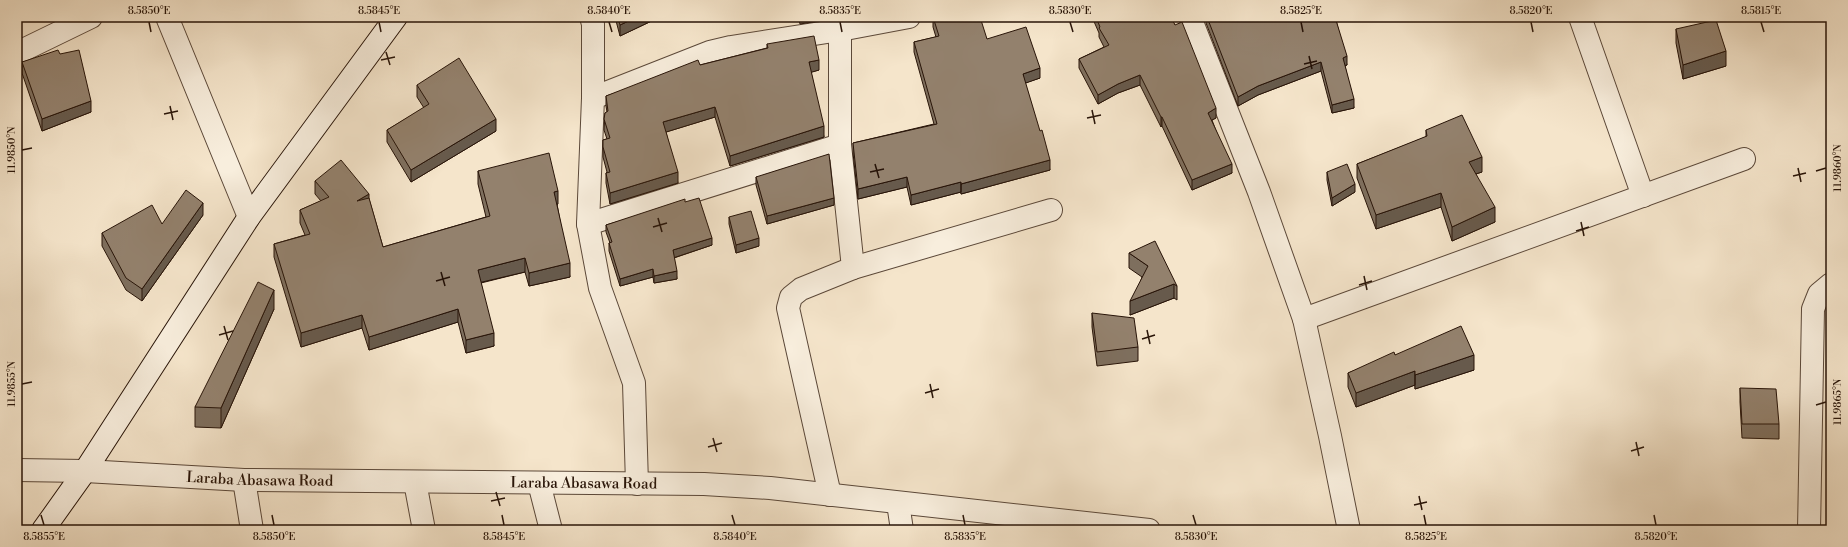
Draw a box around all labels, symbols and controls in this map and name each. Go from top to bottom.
text: 8.5850°E [128,5,170,17]
text: 8.5845°E [358,5,400,17]
text: 8.5840°E [587,5,631,17]
text: 8.5835°E [819,5,861,17]
text: 8.5830°E [1049,5,1091,17]
text: 8.5825°E [1280,5,1322,17]
text: 8.5820°E [1510,5,1553,17]
text: 8.5815°E [1741,5,1781,17]
text: 11.9850°N [6,126,18,173]
text: 11.9860°N [1832,144,1844,192]
text: 11.9855°N [6,361,18,407]
text: 11.9865°N [1832,378,1844,425]
street label: Laraba Abasawa Road [186,467,334,490]
street label: Laraba Abasawa Road [510,473,658,493]
text: 8.5855°E [23,531,65,543]
text: 8.5850°E [253,531,295,543]
text: 8.5845°E [483,531,525,543]
text: 8.5840°E [713,531,757,543]
text: 8.5835°E [944,531,986,543]
text: 8.5830°E [1175,531,1217,543]
text: 8.5825°E [1405,531,1447,543]
text: 8.5820°E [1635,531,1678,543]

